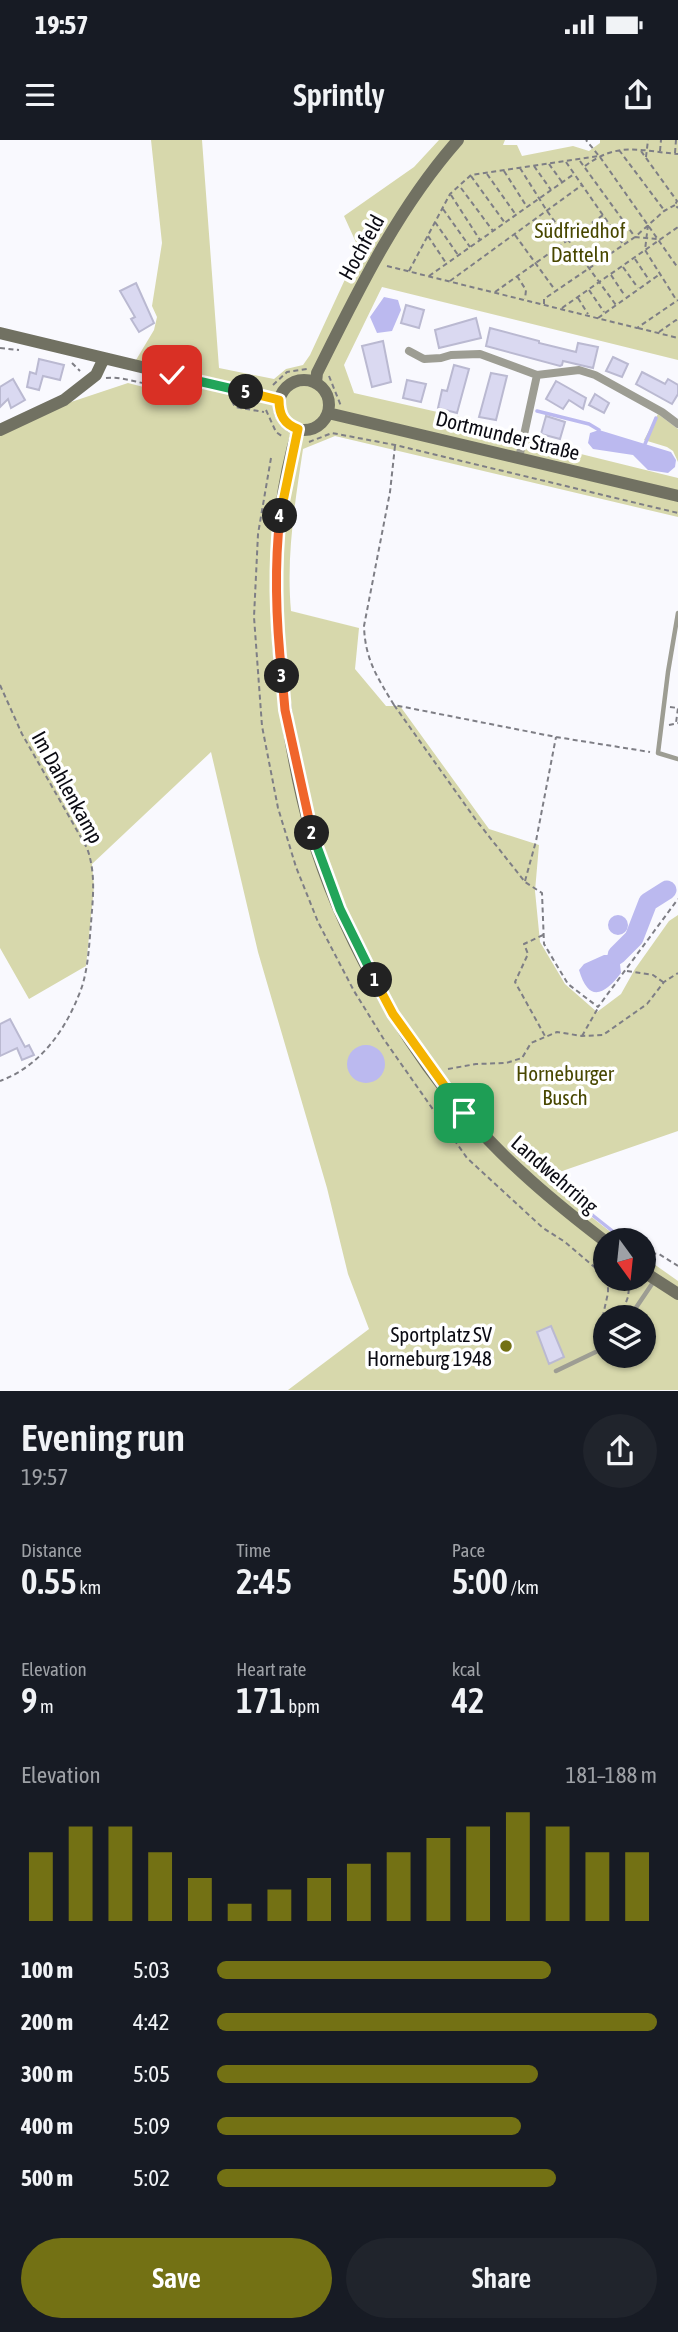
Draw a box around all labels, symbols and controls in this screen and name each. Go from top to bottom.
text: 19:57 [35,10,89,40]
icon: menu [21,76,59,114]
text: Sprintly [293,76,385,113]
icon: share [619,76,657,114]
street label: Hochfeld [333,210,389,284]
park label: Südfriedhof Datteln [535,218,626,266]
pin [142,345,202,405]
icon: check [153,356,191,394]
pin: 5 [229,374,264,410]
text: 5 [241,380,250,402]
street label: Dortmunder Straße [434,406,582,464]
pin: 4 [262,498,298,534]
text: 4 [275,504,284,526]
pin: 3 [264,658,300,694]
text: 3 [277,664,286,686]
street label: Im Dahlenkamp [27,727,109,847]
pin: 2 [294,816,330,850]
text: 2 [307,821,316,843]
pin: 1 [358,962,392,998]
text: 1 [370,968,379,990]
park label: Horneburger Busch [516,1061,615,1109]
pin [434,1083,494,1143]
icon: arrive [445,1094,483,1132]
street label: Landwehrring [507,1130,603,1218]
north arrow [593,1228,656,1292]
map controls [593,1228,656,1368]
button: layers [593,1305,656,1368]
place label: Sportplatz SV Horneburg 1948 [367,1322,493,1370]
marker: Sportplatz SV Horneburg 1948 [498,1338,514,1354]
button: share [583,1414,657,1488]
text: Evening run [21,1416,185,1459]
text: 19:57 [21,1464,68,1490]
text: Distance [21,1539,82,1561]
text: Time [236,1539,271,1561]
text: Pace [452,1539,485,1561]
text: 0.55 [21,1561,77,1601]
text: 2:45 [236,1561,292,1601]
text: 5:00 [452,1561,508,1601]
text: km [77,1576,101,1598]
text: /km [508,1576,539,1598]
text: Elevation [21,1658,87,1680]
text: Heart rate [236,1658,306,1680]
text: kcal [452,1658,481,1680]
text: 9 [21,1680,37,1720]
text: 171 [236,1680,286,1720]
text: 42 [452,1680,485,1720]
text: m [37,1695,54,1717]
text: bpm [286,1695,320,1717]
text: Elevation [21,1762,101,1788]
text: 181–188 m [566,1762,657,1788]
text: 100 m [21,1957,73,1983]
text: 5:03 [133,1957,170,1983]
text: 200 m [21,2009,73,2035]
text: 4:42 [133,2009,170,2035]
text: 300 m [21,2061,73,2087]
text: 5:05 [133,2061,170,2087]
text: 400 m [21,2113,73,2139]
text: 5:09 [133,2113,170,2139]
text: 500 m [21,2165,73,2191]
text: 5:02 [133,2165,170,2191]
button: Save [21,2238,332,2318]
button: Share [346,2238,657,2318]

